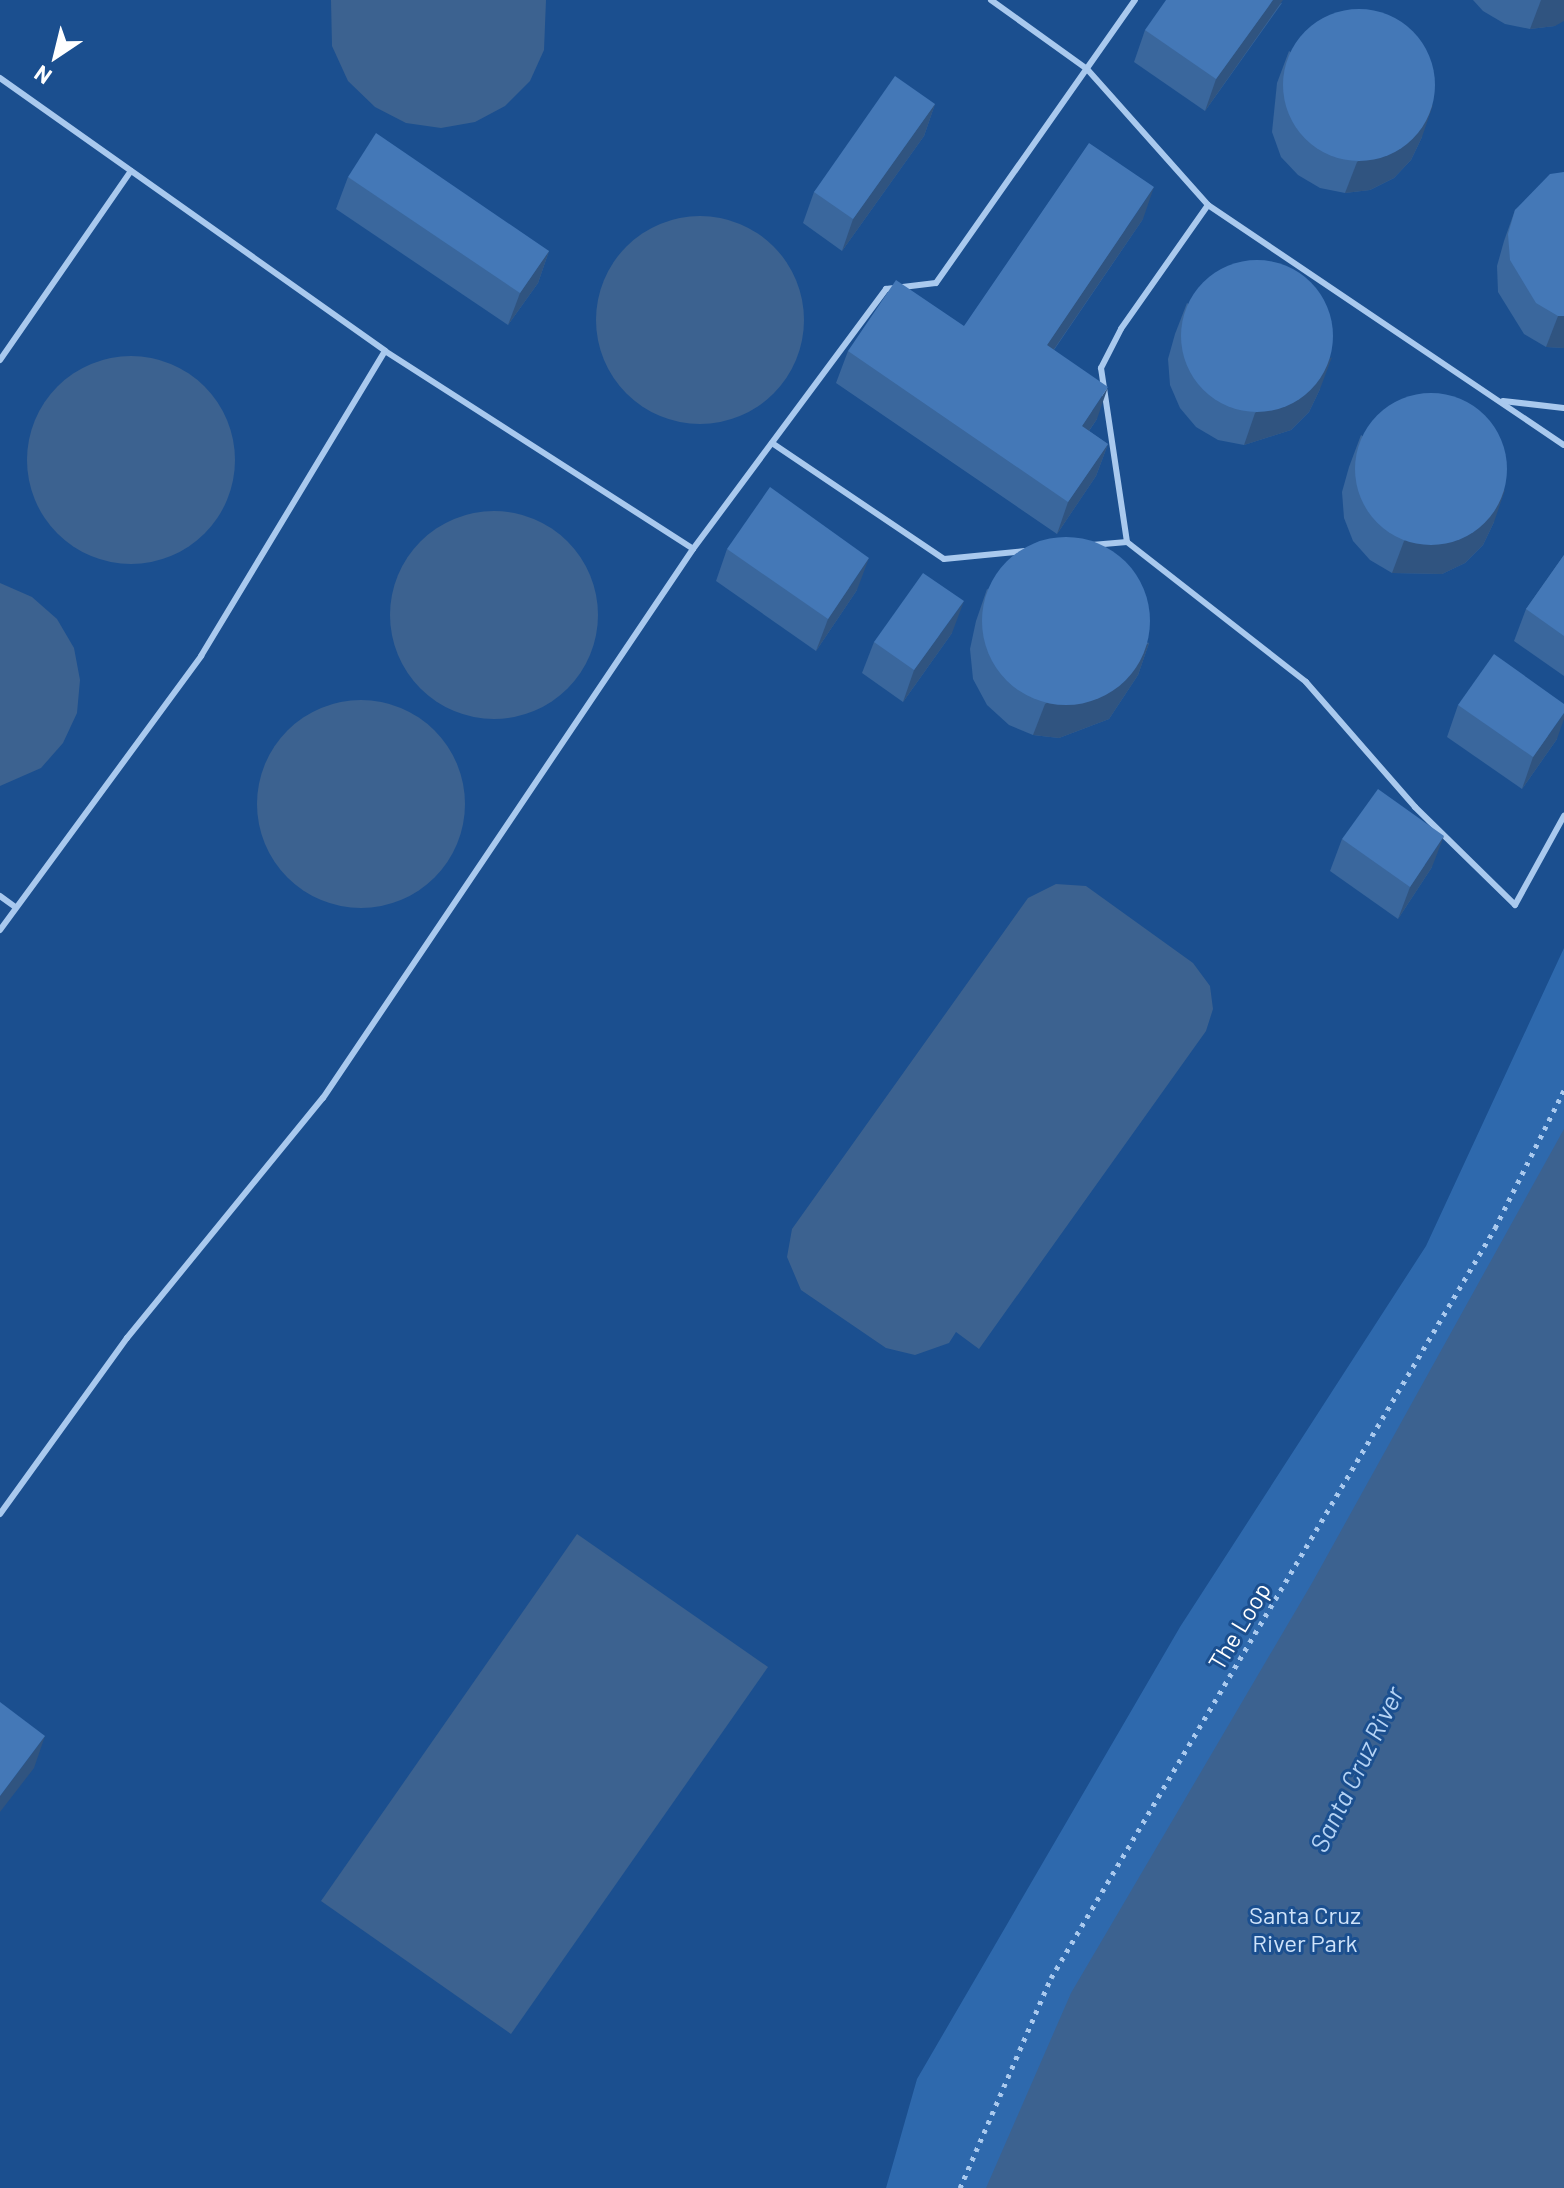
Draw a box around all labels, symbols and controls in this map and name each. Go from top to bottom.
north arrow [16,16,96,96]
text: N [29,61,56,91]
street label: The Loop [1202,1577,1276,1675]
water label: Santa Cruz River [1302,1681,1410,1857]
park label: Santa Cruz River Park [1249,1901,1361,1957]

